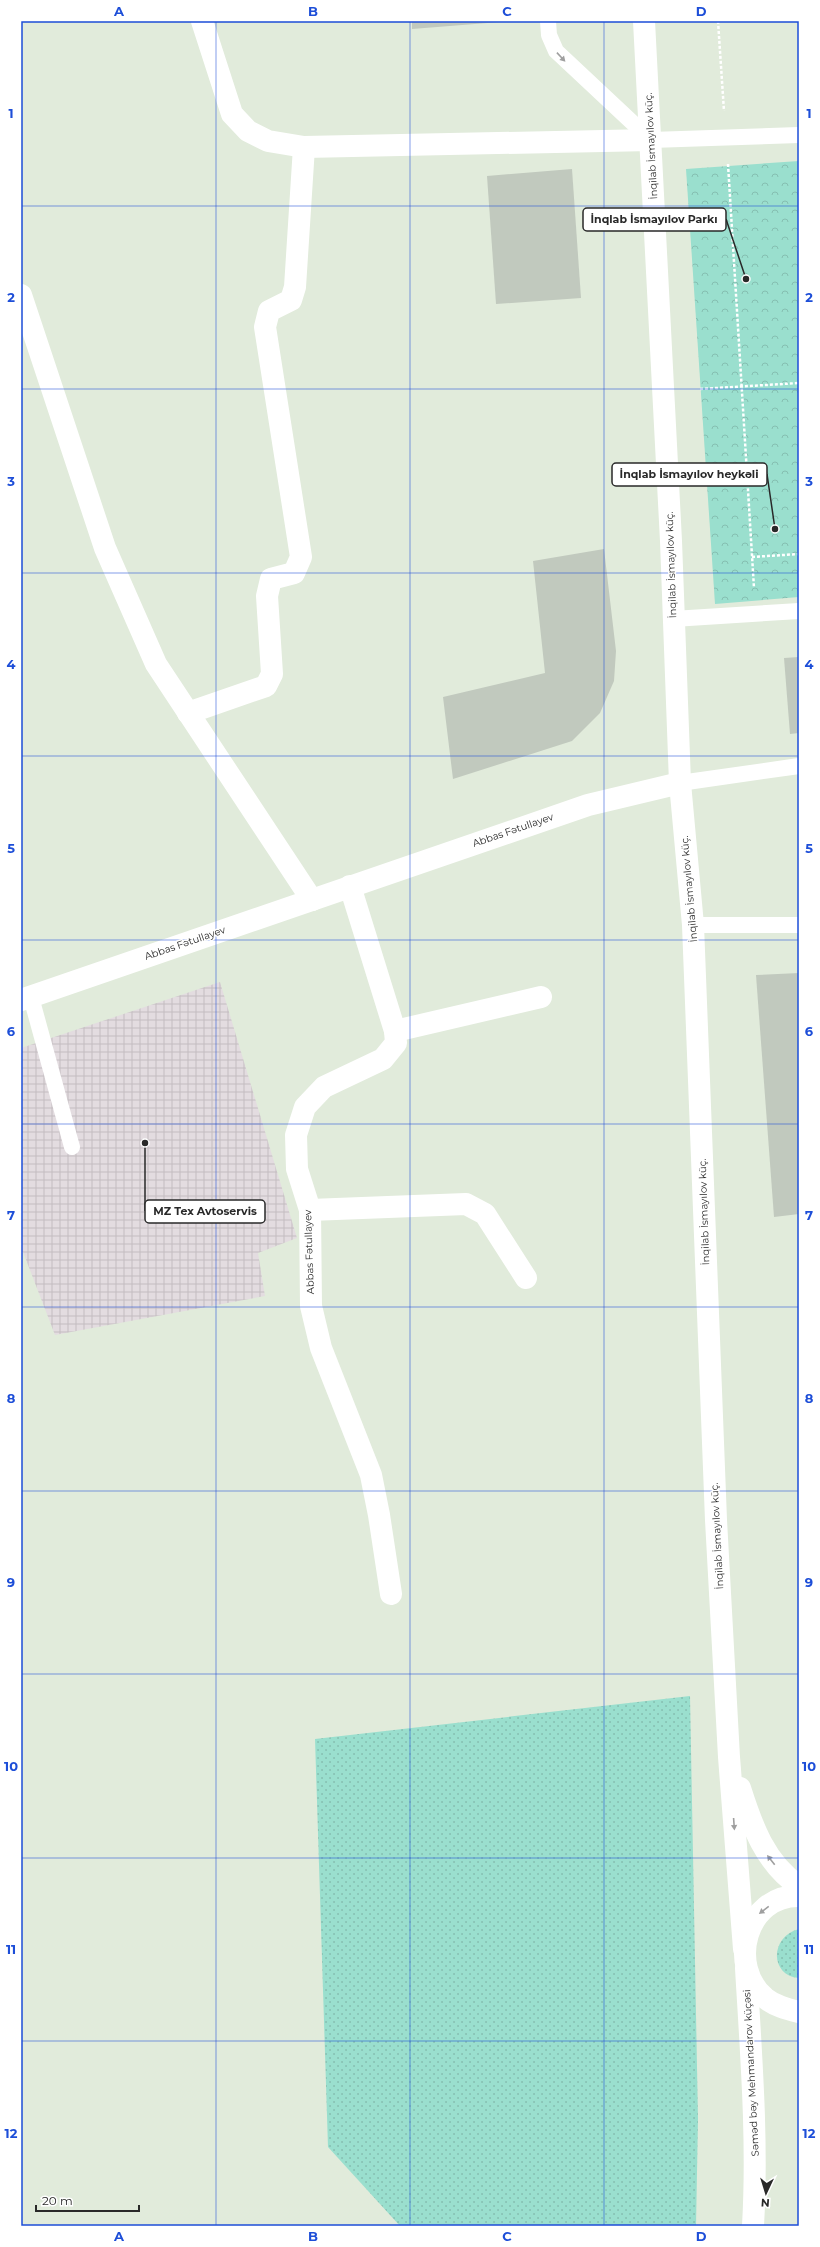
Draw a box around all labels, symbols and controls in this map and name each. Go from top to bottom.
text: A [113,3,125,19]
text: B [308,3,318,19]
text: C [502,3,512,19]
text: D [696,3,707,19]
one-way arrow [556,52,566,62]
street label: İnqilab İsmayılov küç. [642,92,660,200]
text: 1 [8,105,14,121]
text: 1 [806,105,812,121]
callout: İnqlab İsmayılov Parkı [583,208,726,231]
text: İnqlab İsmayılov Parkı [590,212,718,226]
text: 2 [7,289,15,305]
text: 2 [805,289,813,305]
callout: İnqlab İsmayılov heykəli [612,463,767,486]
text: İnqlab İsmayılov heykəli [620,467,758,481]
text: 3 [6,473,15,489]
text: 3 [804,473,813,489]
street label: İnqilab İsmayılov küç. [663,511,679,619]
text: 4 [7,656,16,672]
text: 4 [805,656,814,672]
street label: Abbas Fətullayev [471,810,556,850]
street label: İnqilab İsmayılov küç. [678,835,700,943]
text: 5 [7,840,15,856]
text: 5 [805,840,813,856]
street label: Abbas Fətullayev [143,923,228,963]
text: 6 [7,1023,16,1039]
text: 6 [805,1023,814,1039]
street label: İnqilab İsmayılov küç. [696,1158,712,1266]
callout: MZ Tex Avtoservis [145,1200,265,1223]
text: MZ Tex Avtoservis [153,1204,257,1218]
text: 7 [7,1207,15,1223]
text: 7 [805,1207,813,1223]
street label: Abbas Fətullayev [301,1209,317,1295]
text: 8 [7,1390,16,1406]
text: 8 [805,1390,814,1406]
street label: İnqilab İsmayılov küç. [708,1482,726,1590]
text: 9 [7,1574,15,1590]
text: 9 [805,1574,813,1590]
text: 10 [4,1758,18,1774]
text: 10 [802,1758,816,1774]
one-way arrow [731,1818,738,1830]
one-way arrow [767,1854,775,1865]
one-way arrow [758,1906,769,1915]
text: 11 [6,1941,16,1957]
text: 11 [804,1941,814,1957]
street label: Səməd bəy Mehmandarov küçəsi [740,1989,762,2157]
text: 12 [5,2125,18,2141]
text: 12 [803,2125,816,2141]
north arrow [746,2173,786,2213]
scale bar [36,2187,139,2213]
text: 20 m [42,2193,73,2208]
text: N [760,2196,770,2210]
text: A [113,2228,125,2244]
text: B [308,2228,318,2244]
text: C [502,2228,512,2244]
text: D [696,2228,707,2244]

